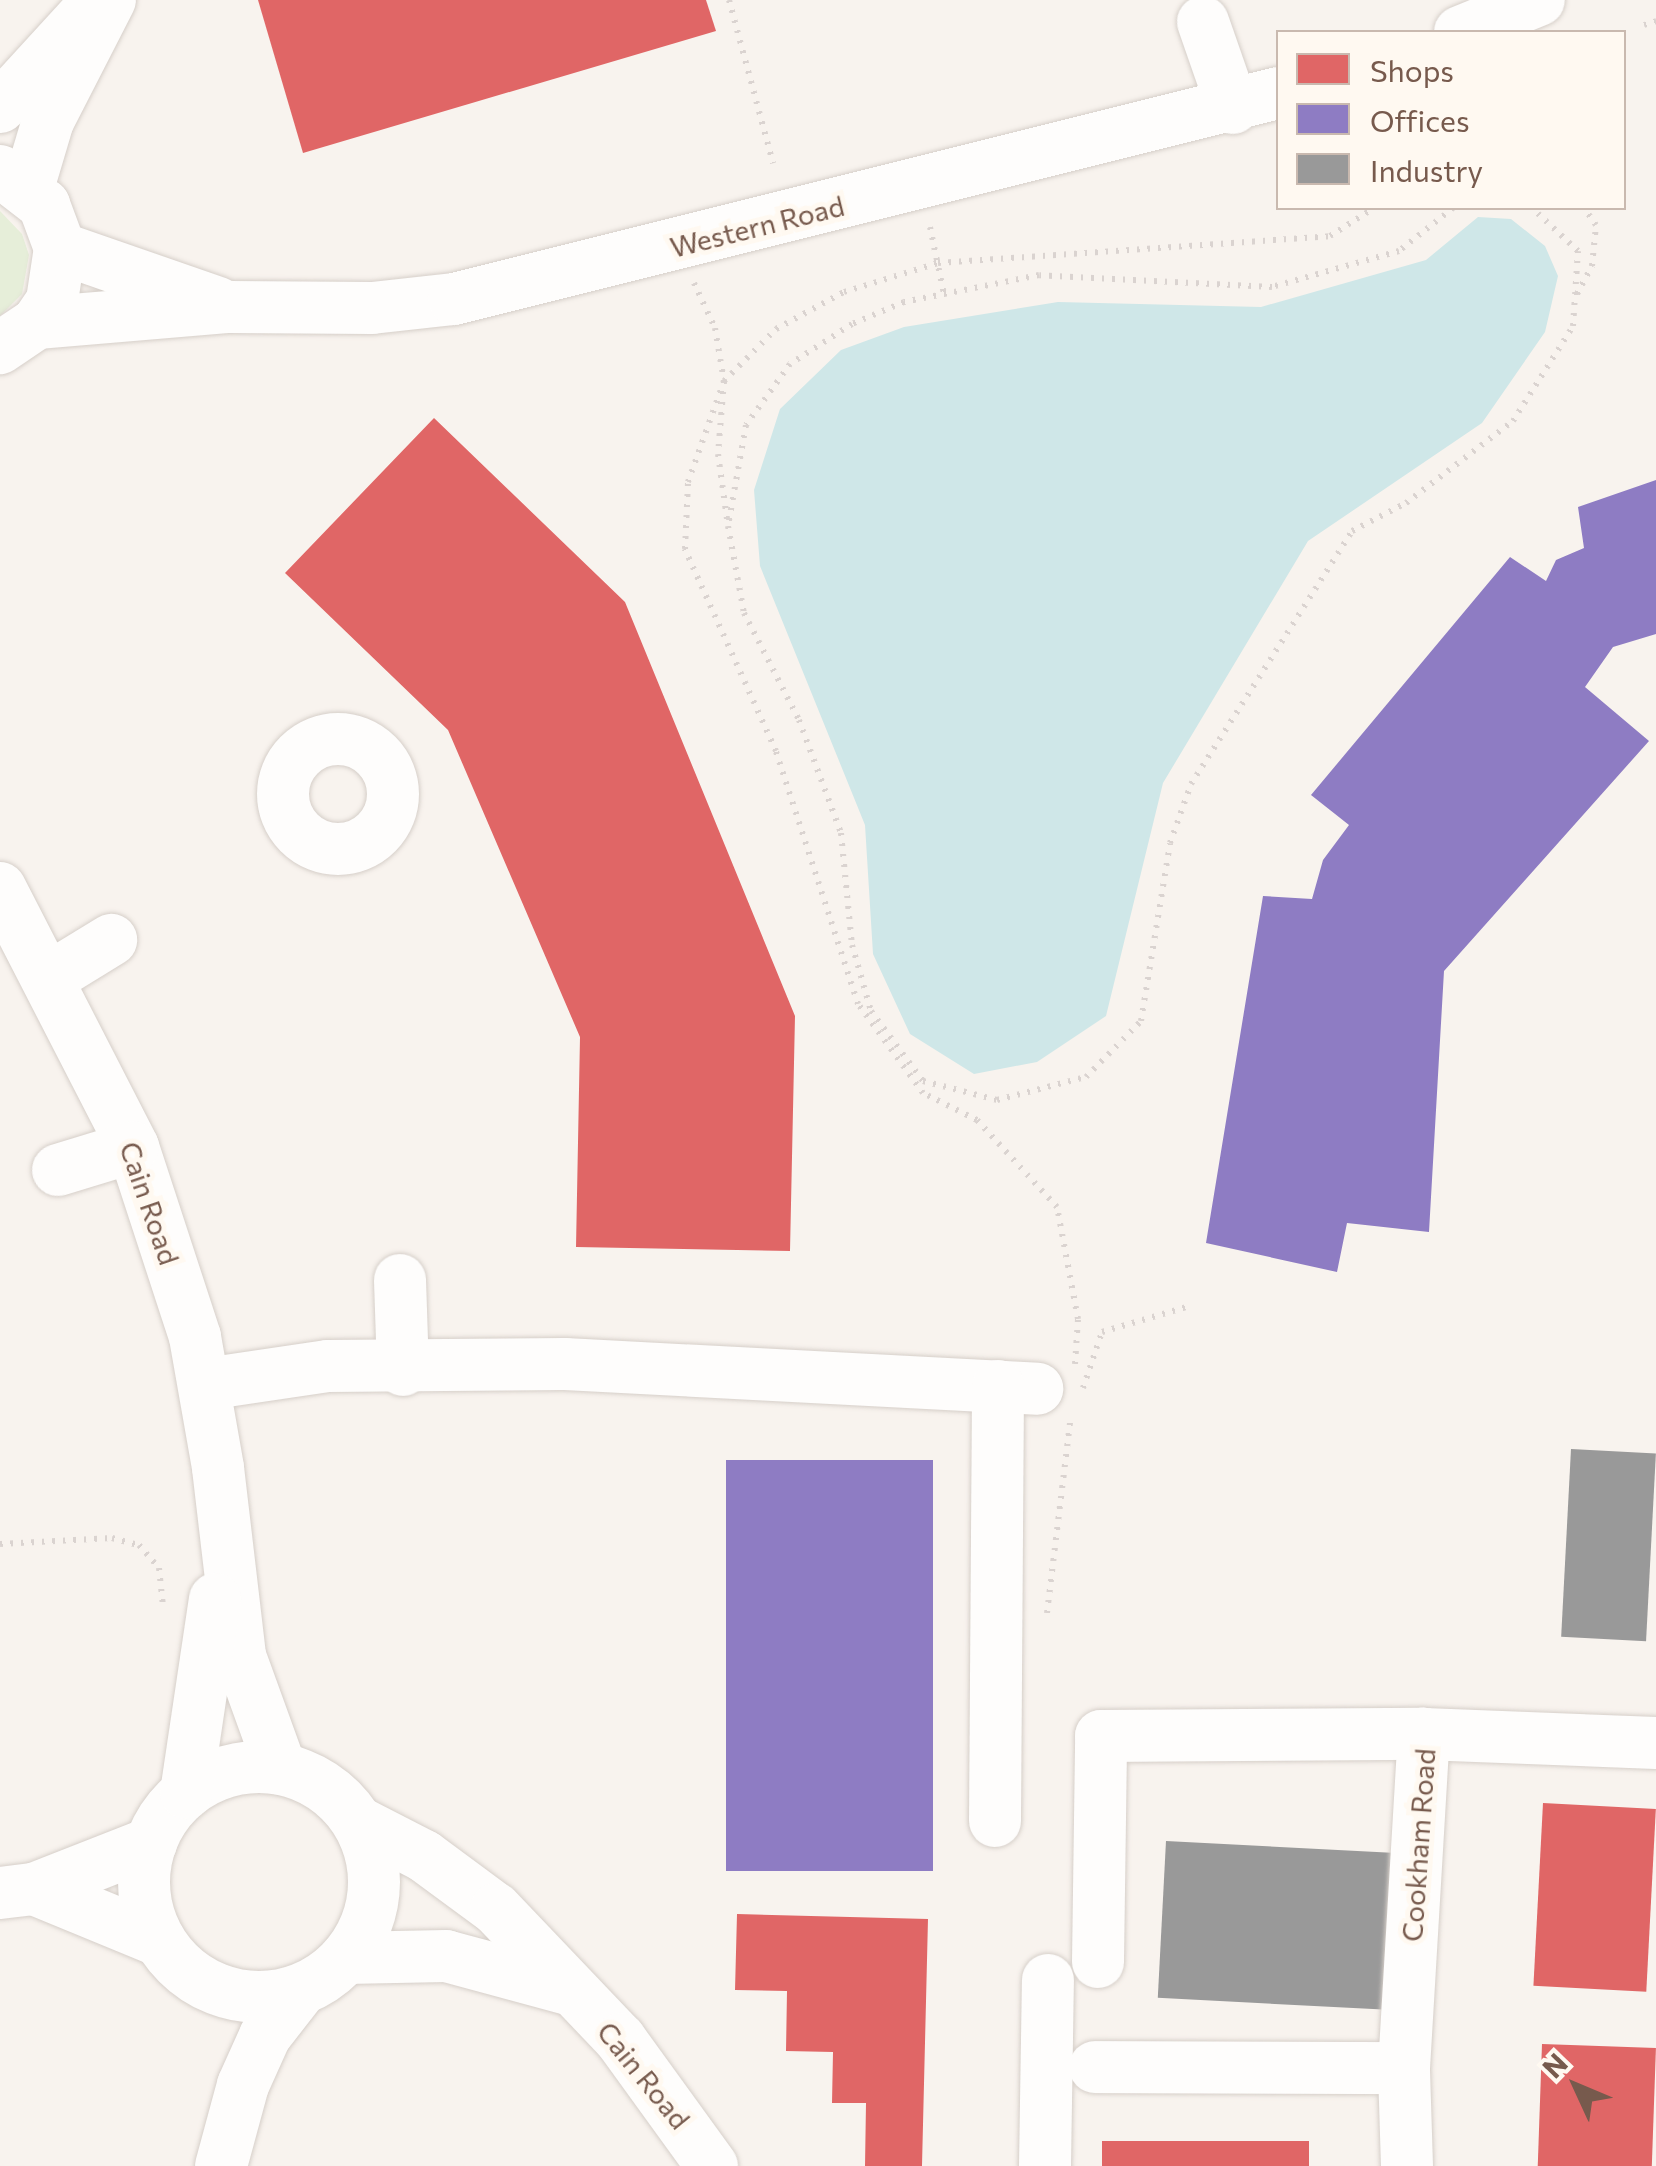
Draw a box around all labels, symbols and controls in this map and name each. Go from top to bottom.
legend [1276,30,1626,210]
text: Shops [1370,51,1454,88]
text: Offices [1370,101,1470,138]
text: Industry [1370,151,1483,188]
street label: Western Road [667,188,847,264]
street label: Cain Road [113,1137,187,1269]
street label: Cookham Road [1394,1747,1442,1943]
street label: Cain Road [591,2015,697,2135]
north arrow [1526,2036,1626,2136]
text: N [1535,2046,1574,2085]

